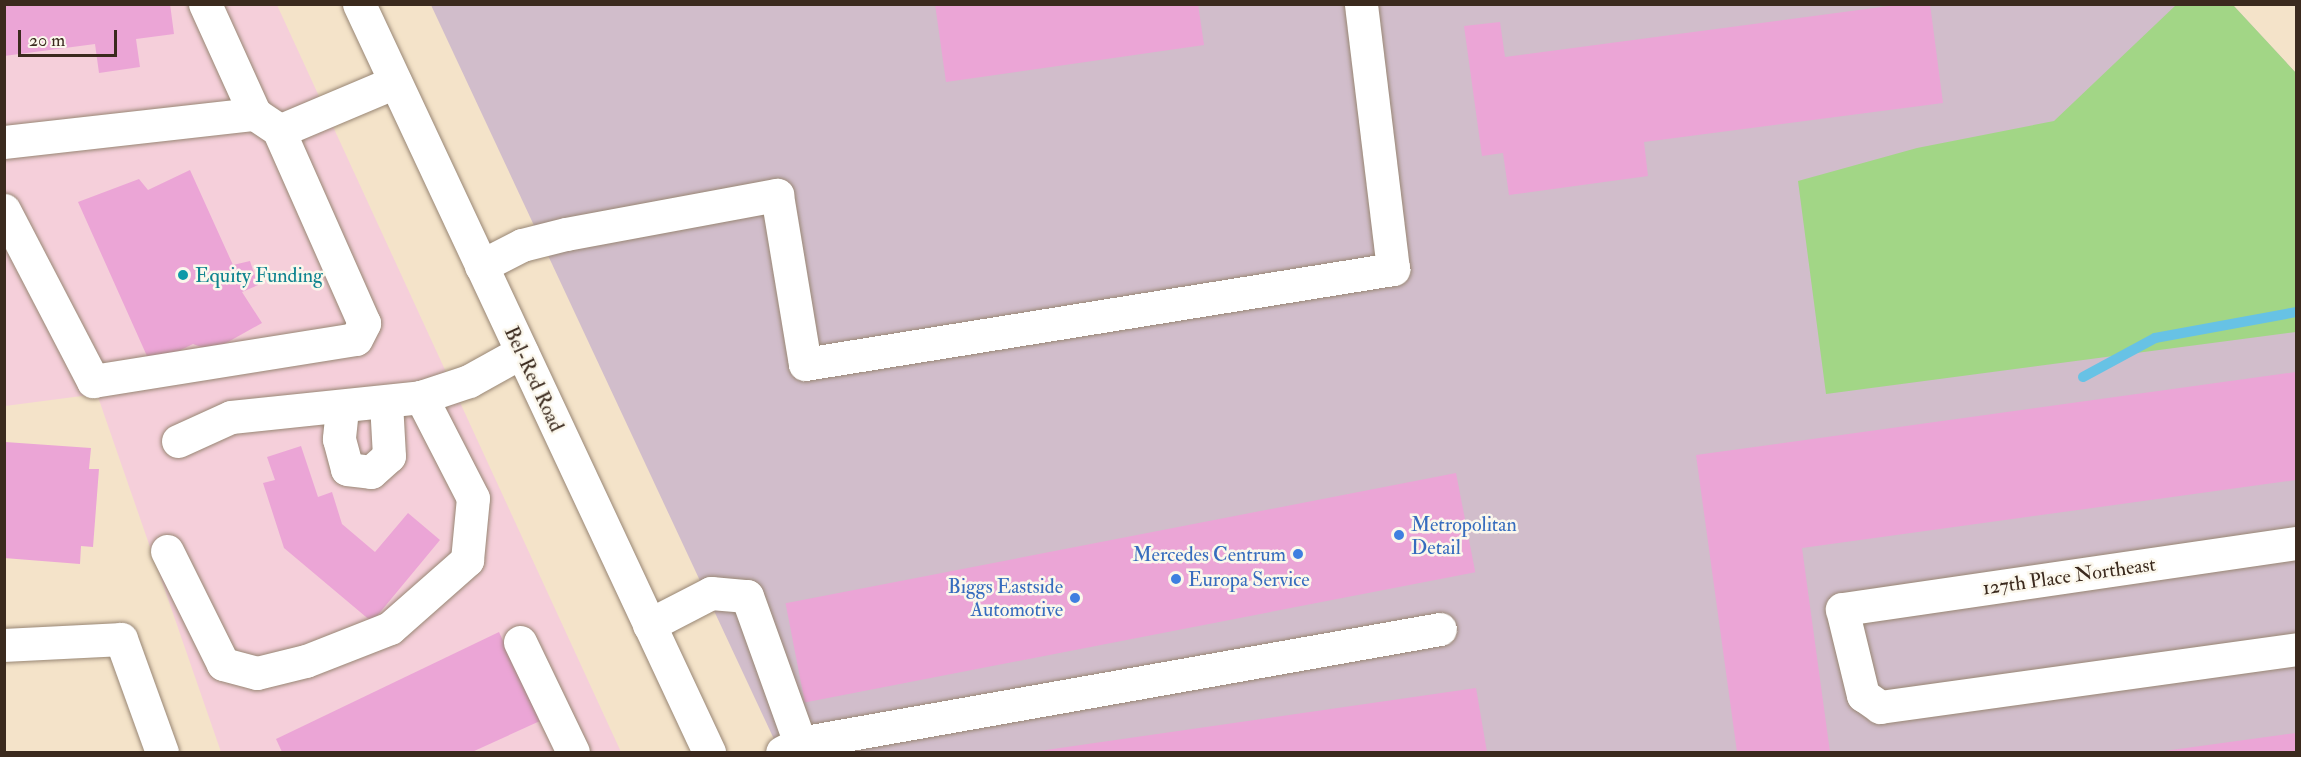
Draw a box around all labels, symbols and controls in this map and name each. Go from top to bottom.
scale bar [21,18,120,56]
text: 20 m [29,29,65,52]
place label: Equity Funding [195,263,323,287]
marker: Equity Funding [176,268,190,282]
street label: Bel-Red Road [499,323,569,435]
place label: Metropolitan Detail [1411,512,1517,559]
marker: Metropolitan Detail [1392,528,1406,542]
place label: Mercedes Centrum [1133,542,1286,566]
marker: Mercedes Centrum [1291,547,1305,561]
street label: 127th Place Northeast [1981,552,2157,600]
place label: Europa Service [1188,567,1310,591]
marker: Europa Service [1169,572,1183,586]
place label: Biggs Eastside Automotive [948,574,1063,621]
marker: Biggs Eastside Automotive [1068,591,1082,605]

